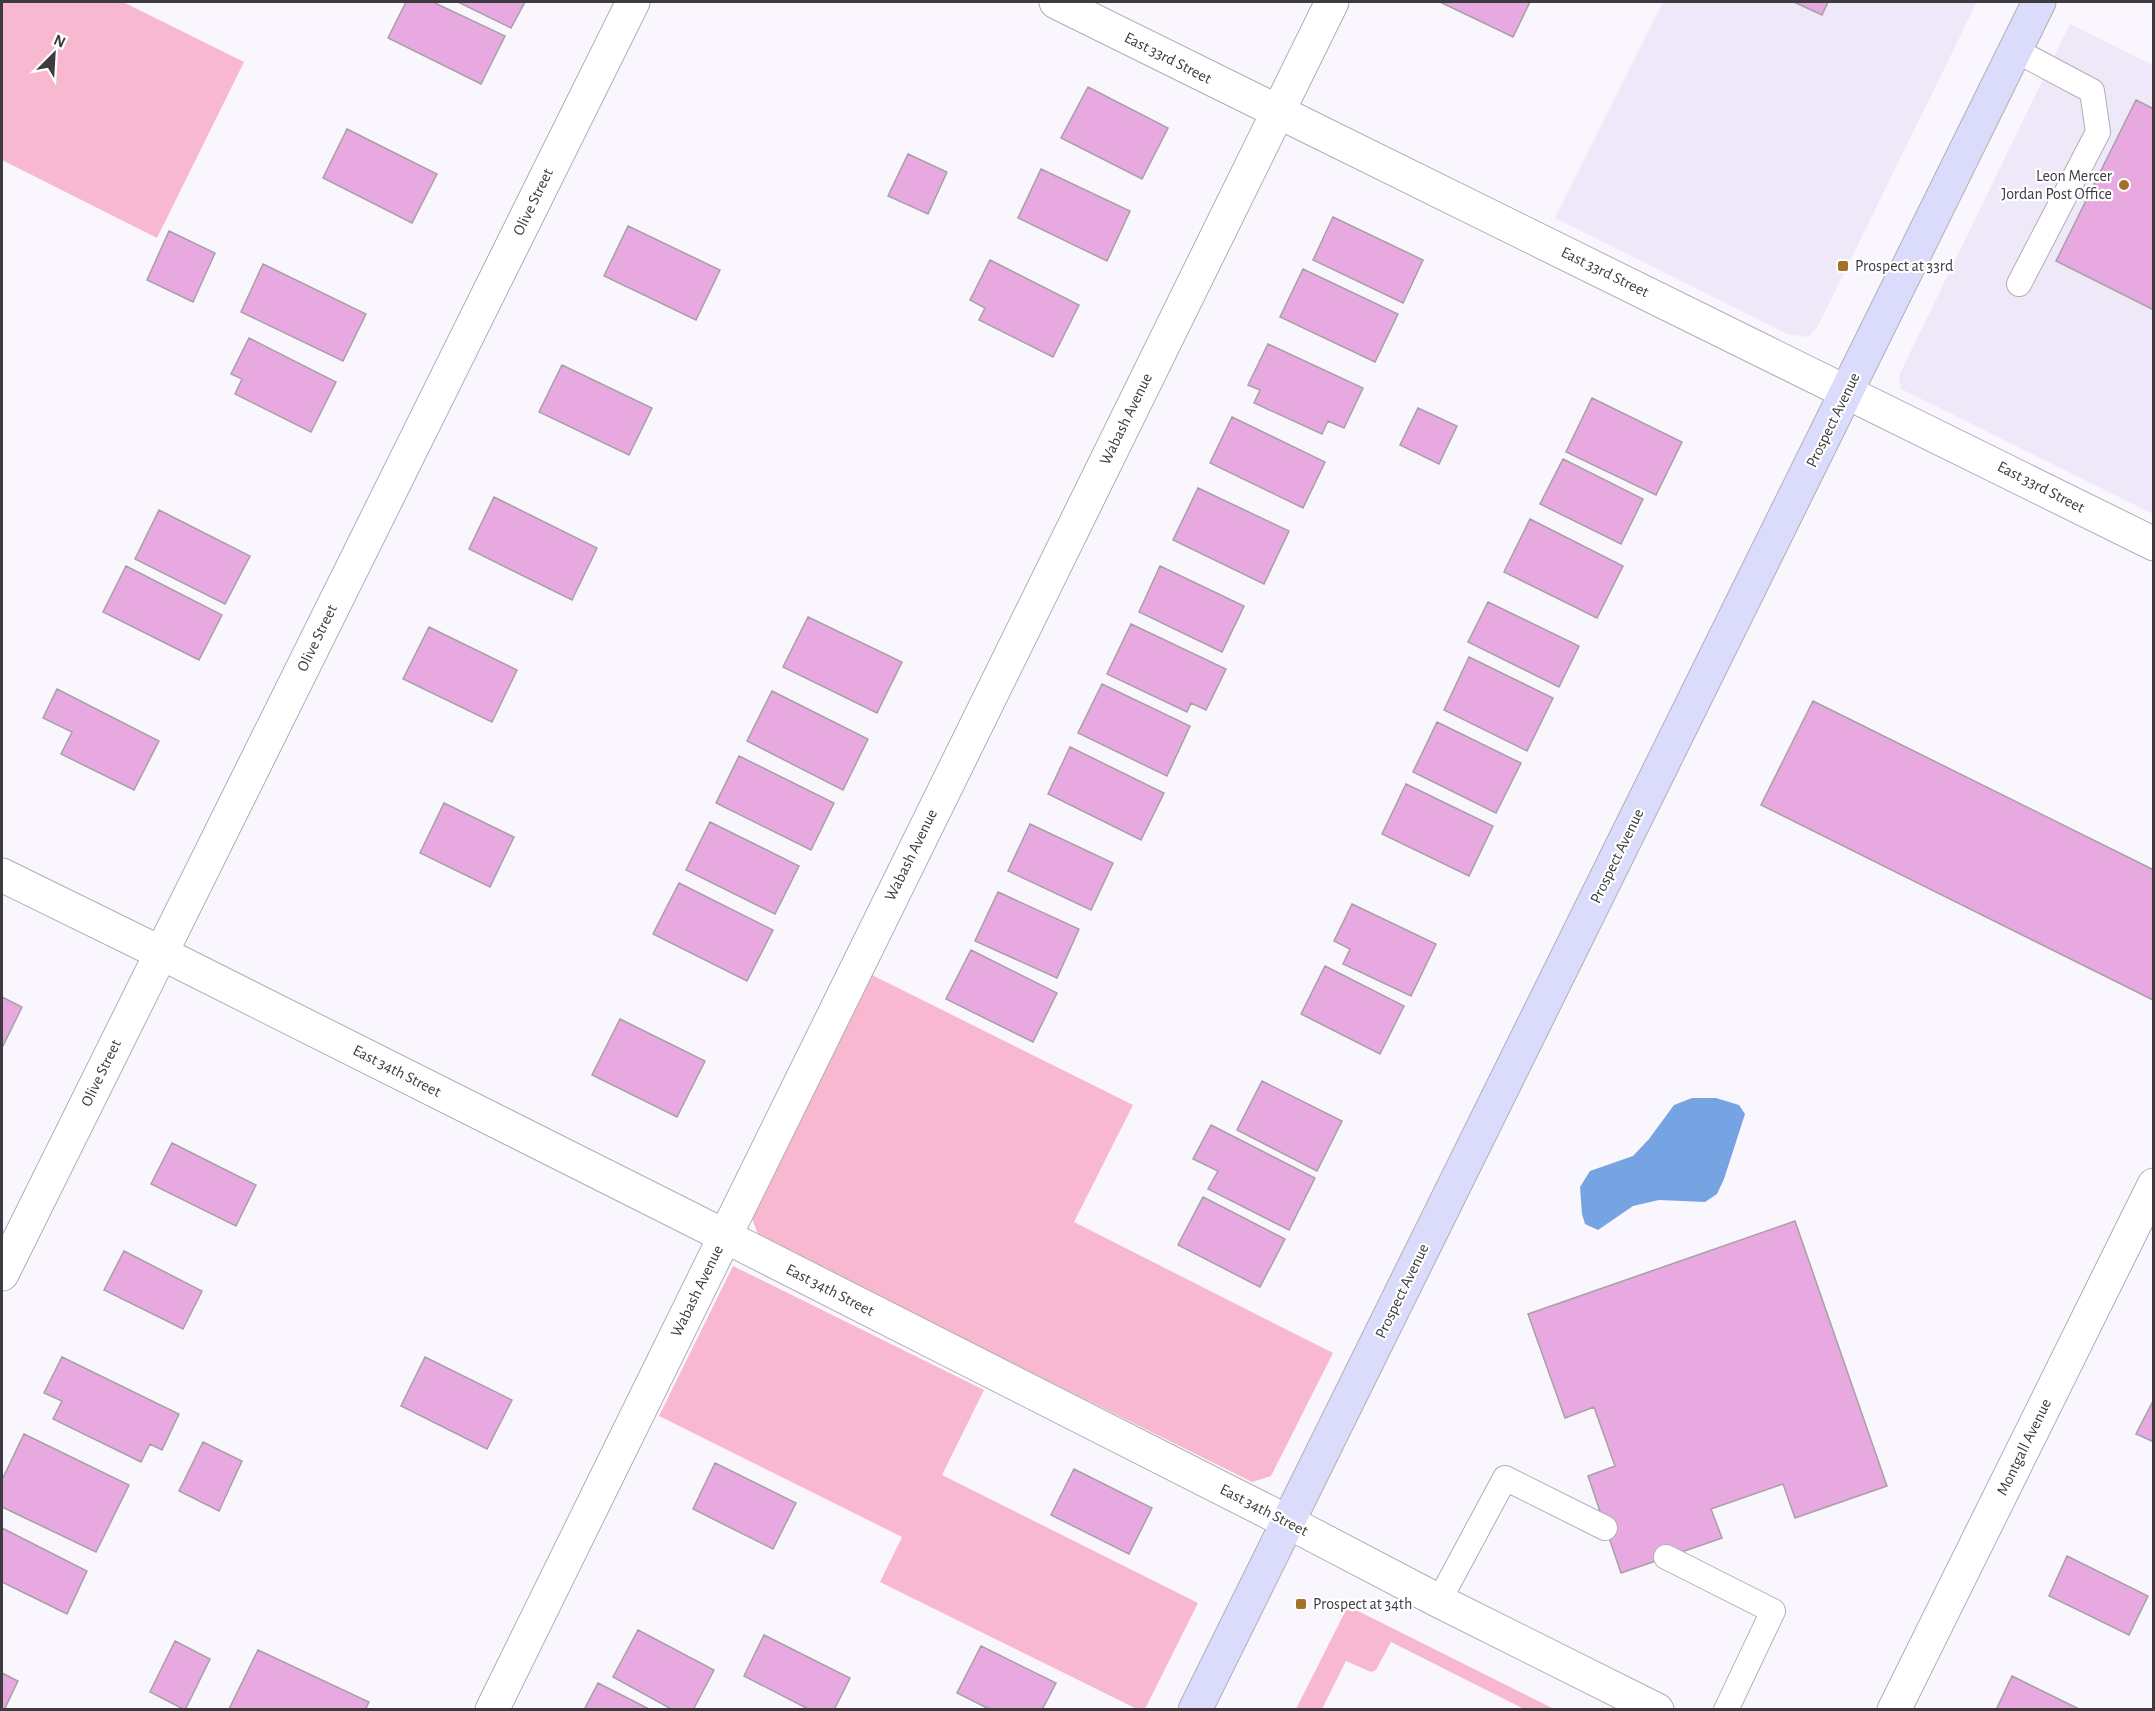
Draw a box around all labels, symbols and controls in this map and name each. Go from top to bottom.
north arrow [24,24,84,84]
street label: East 33rd Street [1122,29,1214,87]
text: N [51,32,68,51]
street label: Olive Street [510,166,556,238]
place label: Leon Mercer Jordan Post Office [2002,168,2113,202]
marker: Leon Mercer Jordan Post Office [2117,178,2131,192]
street label: East 33rd Street [1559,244,1651,300]
place label: Prospect at 33rd [1855,258,1953,274]
marker: Prospect at 33rd [1836,259,1850,273]
street label: Prospect Avenue [1803,370,1863,470]
street label: Wabash Avenue [1097,371,1155,467]
street label: East 33rd Street [1995,458,2087,516]
street label: Olive Street [294,602,340,674]
street label: Prospect Avenue [1587,806,1647,906]
street label: Wabash Avenue [882,807,940,903]
street label: Olive Street [78,1037,124,1109]
street label: East 34th Street [350,1042,444,1100]
street label: Prospect Avenue [1372,1241,1432,1341]
street label: Wabash Avenue [668,1243,726,1339]
street label: East 34th Street [783,1261,877,1319]
street label: Montgall Avenue [1994,1396,2054,1498]
street label: East 34th Street [1217,1481,1311,1539]
place label: Prospect at 34th [1313,1596,1412,1612]
marker: Prospect at 34th [1294,1597,1308,1611]

